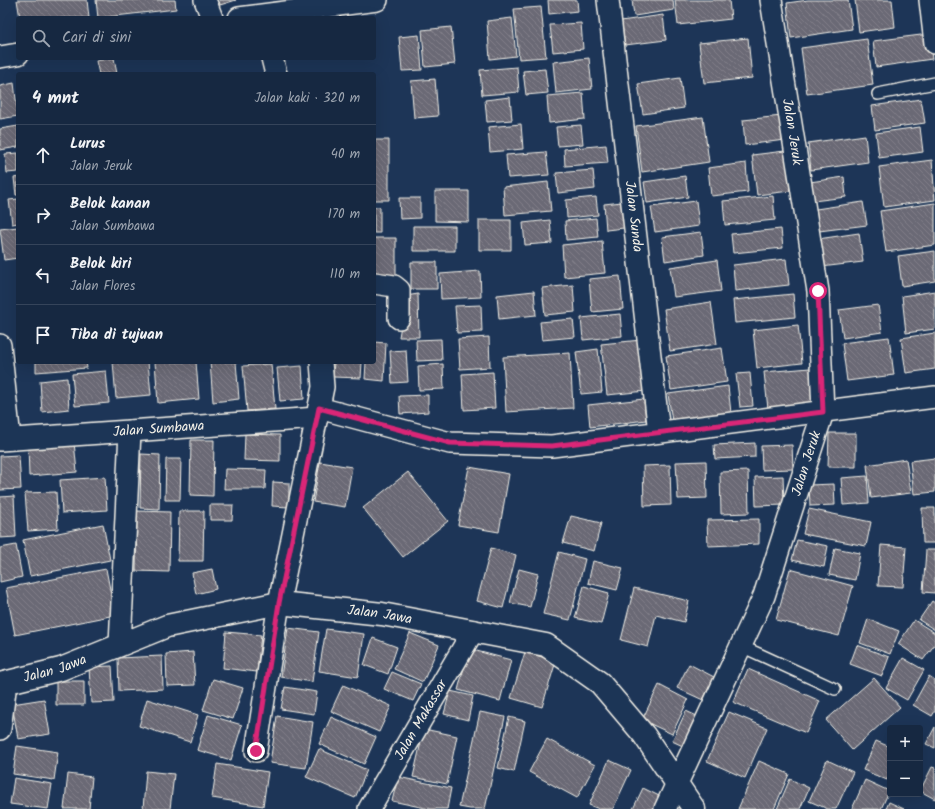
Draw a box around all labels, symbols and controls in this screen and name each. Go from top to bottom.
search box [16,16,376,60]
text: Cari di sini [62,26,131,50]
icon: search [30,27,52,49]
text: 4 mnt [32,85,79,112]
text: Jalan kaki · 320 m [254,88,360,109]
street label: Jalan Jeruk [776,97,808,167]
text: Lurus [70,132,105,156]
icon: ahead [32,144,54,166]
text: 40 m [331,144,360,165]
text: Jalan Jeruk [70,156,132,177]
street label: Jalan Sunda [618,180,649,253]
text: Belok kanan [70,192,150,216]
icon: right [32,204,54,226]
text: 170 m [328,204,360,225]
text: Jalan Sumbawa [70,216,155,237]
text: Belok kiri [70,252,131,276]
icon: left [32,264,54,286]
text: 110 m [330,264,360,285]
text: Jalan Flores [70,276,135,297]
route start [809,282,827,300]
text: Tiba di tujuan [70,323,163,347]
icon: arrive [32,324,54,346]
street label: Jalan Sumbawa [112,415,205,443]
street label: Jalan Jeruk [786,428,827,499]
street label: Jalan Jawa [346,599,414,630]
street label: Jalan Jawa [21,649,90,689]
street label: Jalan Makassar [389,674,454,765]
map controls [887,725,923,797]
button: + [887,725,923,761]
route end [247,742,265,760]
button: − [887,761,923,797]

